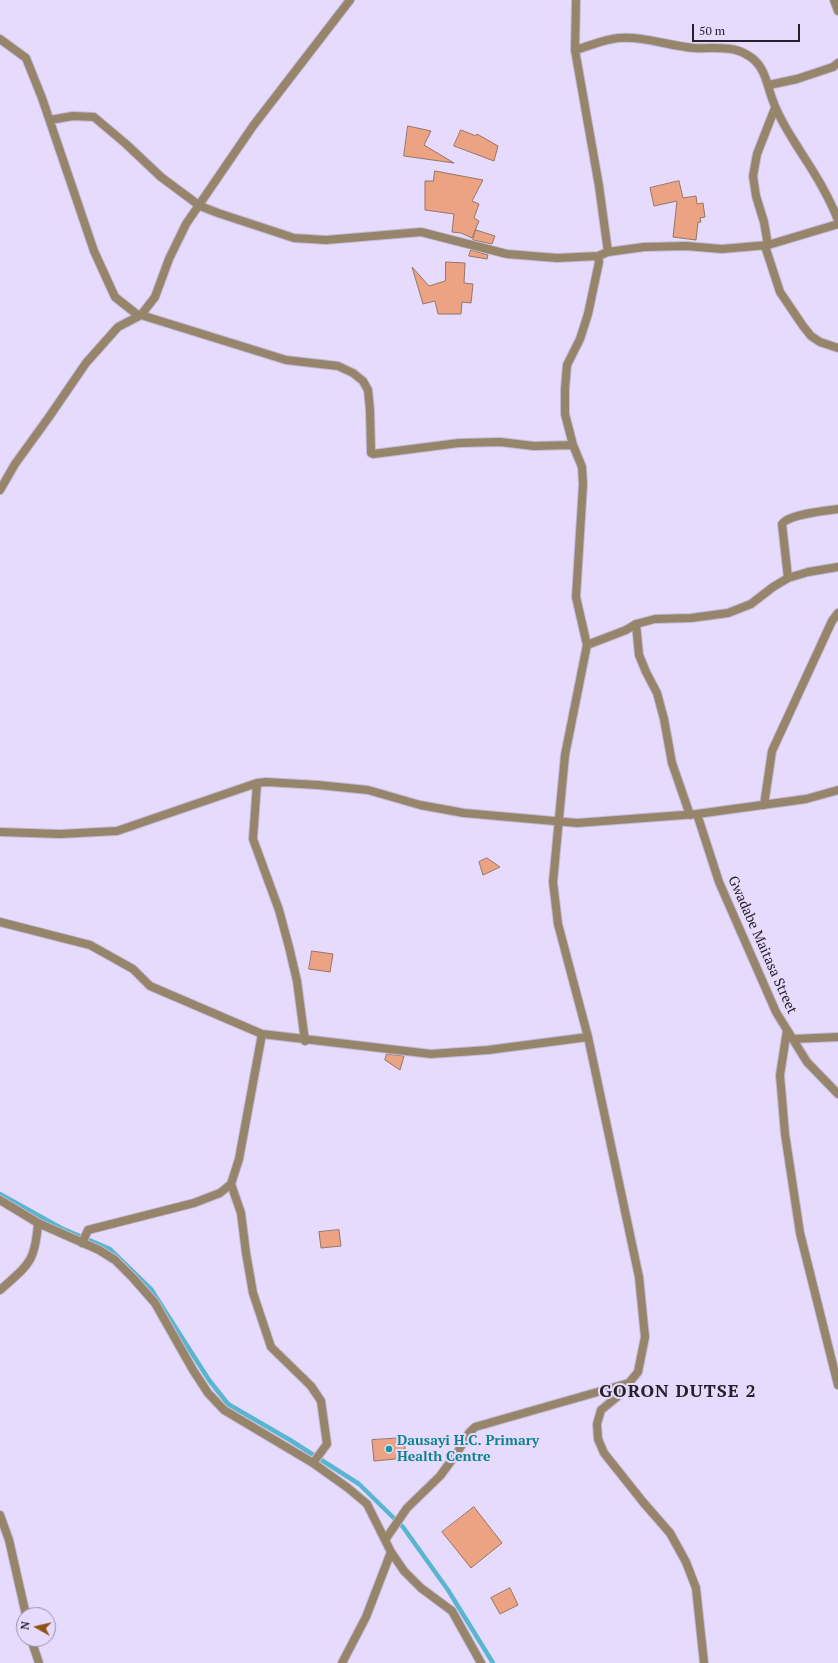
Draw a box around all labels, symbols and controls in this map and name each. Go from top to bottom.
scale bar [694,16,802,42]
text: 50 m [699,23,725,38]
street label: Gwadabe Maitasa Street [724,873,800,1017]
district label: GORON DUTSE 2 [599,1381,757,1403]
place label: Dausayi H.C. Primary Health Centre [397,1433,539,1466]
marker: Dausayi H.C. Primary Health Centre [384,1444,394,1454]
north arrow [16,1607,56,1647]
text: N [18,1620,33,1631]

